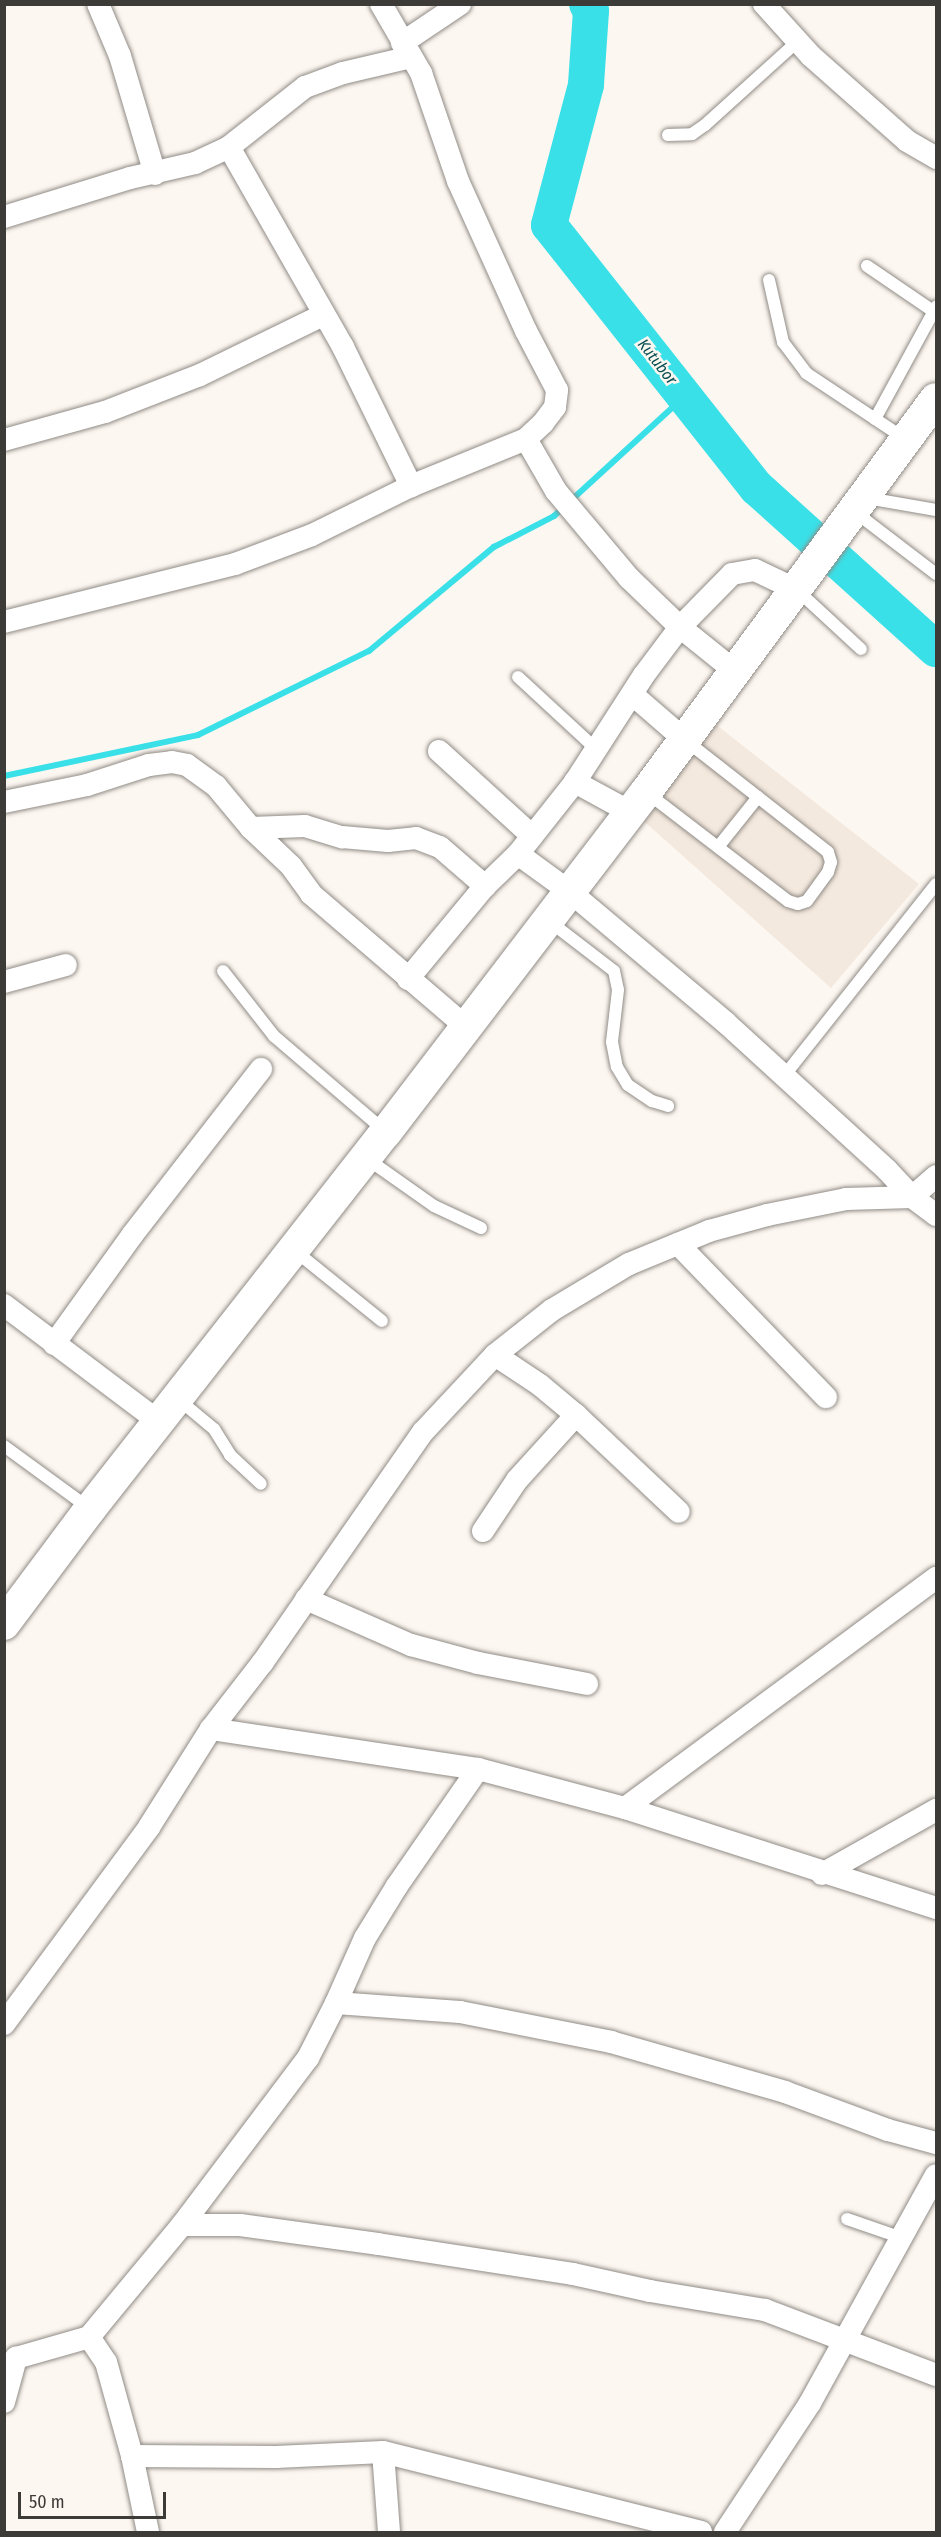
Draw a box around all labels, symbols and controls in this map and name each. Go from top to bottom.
water label: Kutubor [633,335,681,389]
scale bar [21,2480,170,2518]
text: 50 m [29,2491,65,2513]

